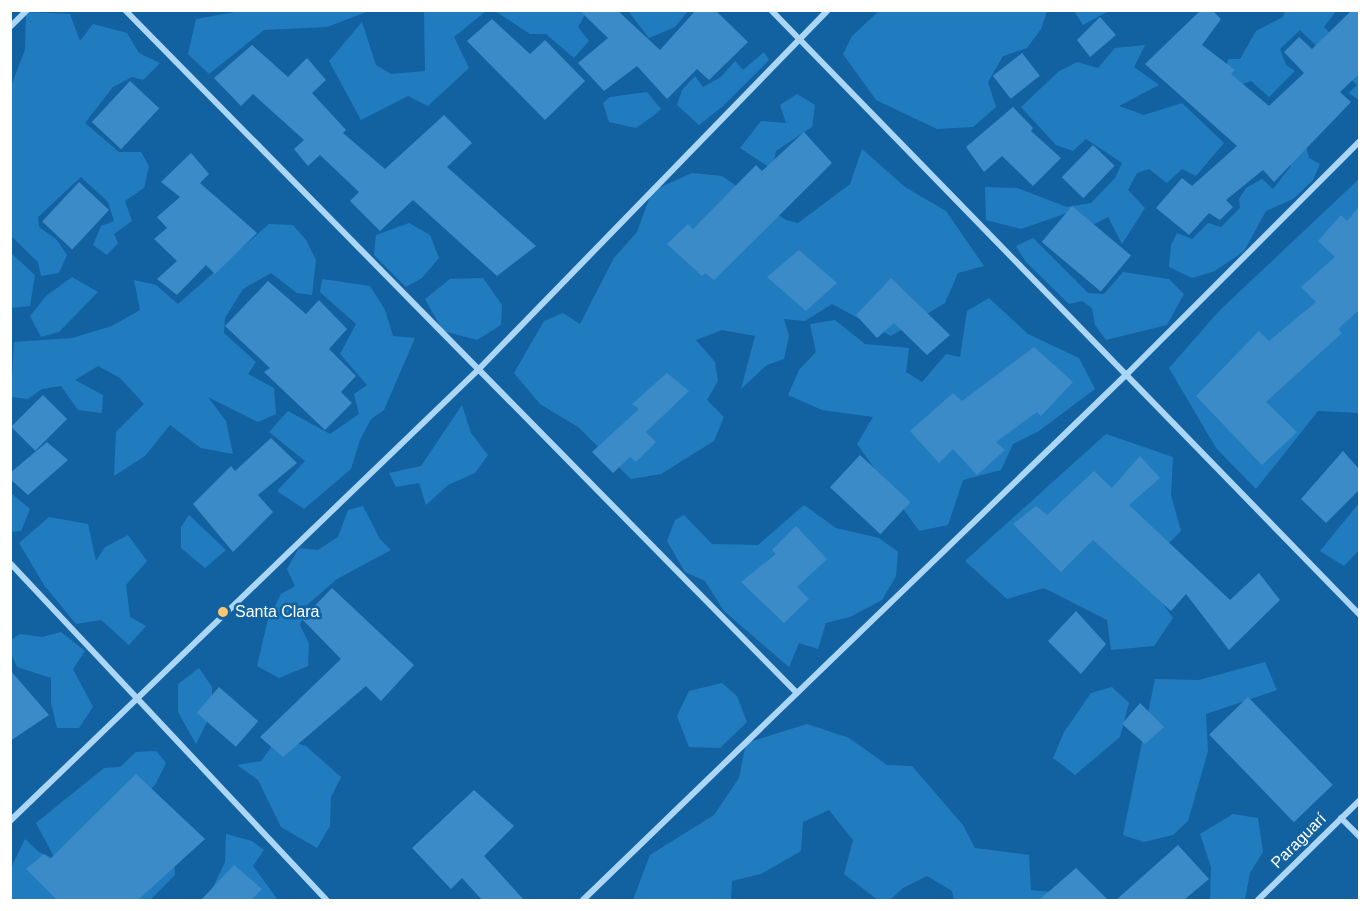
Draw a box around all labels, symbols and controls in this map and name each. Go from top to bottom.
place label: Santa Clara [235,602,319,622]
marker: Santa Clara [216,605,230,619]
street label: Paraguarí [1267,809,1331,873]

